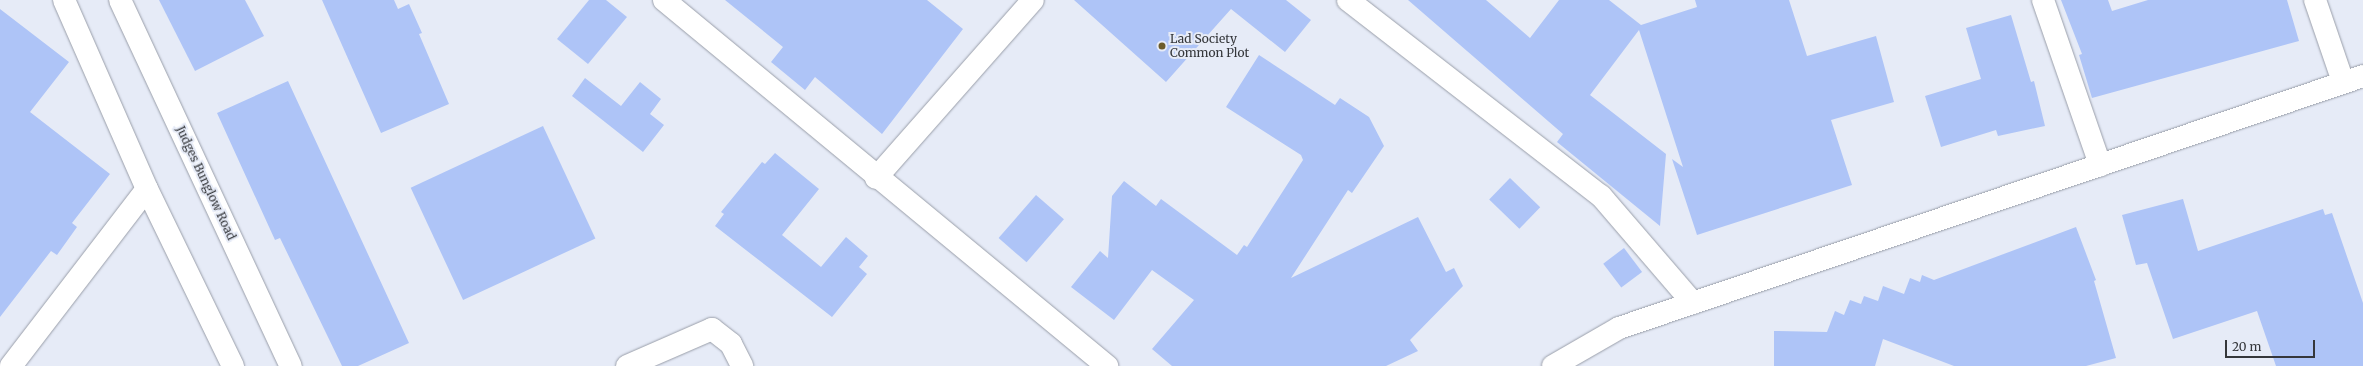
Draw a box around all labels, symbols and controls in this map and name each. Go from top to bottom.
place label: Lad Society Common Plot [1170,32,1249,60]
marker: Lad Society Common Plot [1157,41,1167,51]
street label: Judges Bunglow Road [173,124,239,242]
scale bar [2227,332,2317,358]
text: 20 m [2232,339,2261,354]

